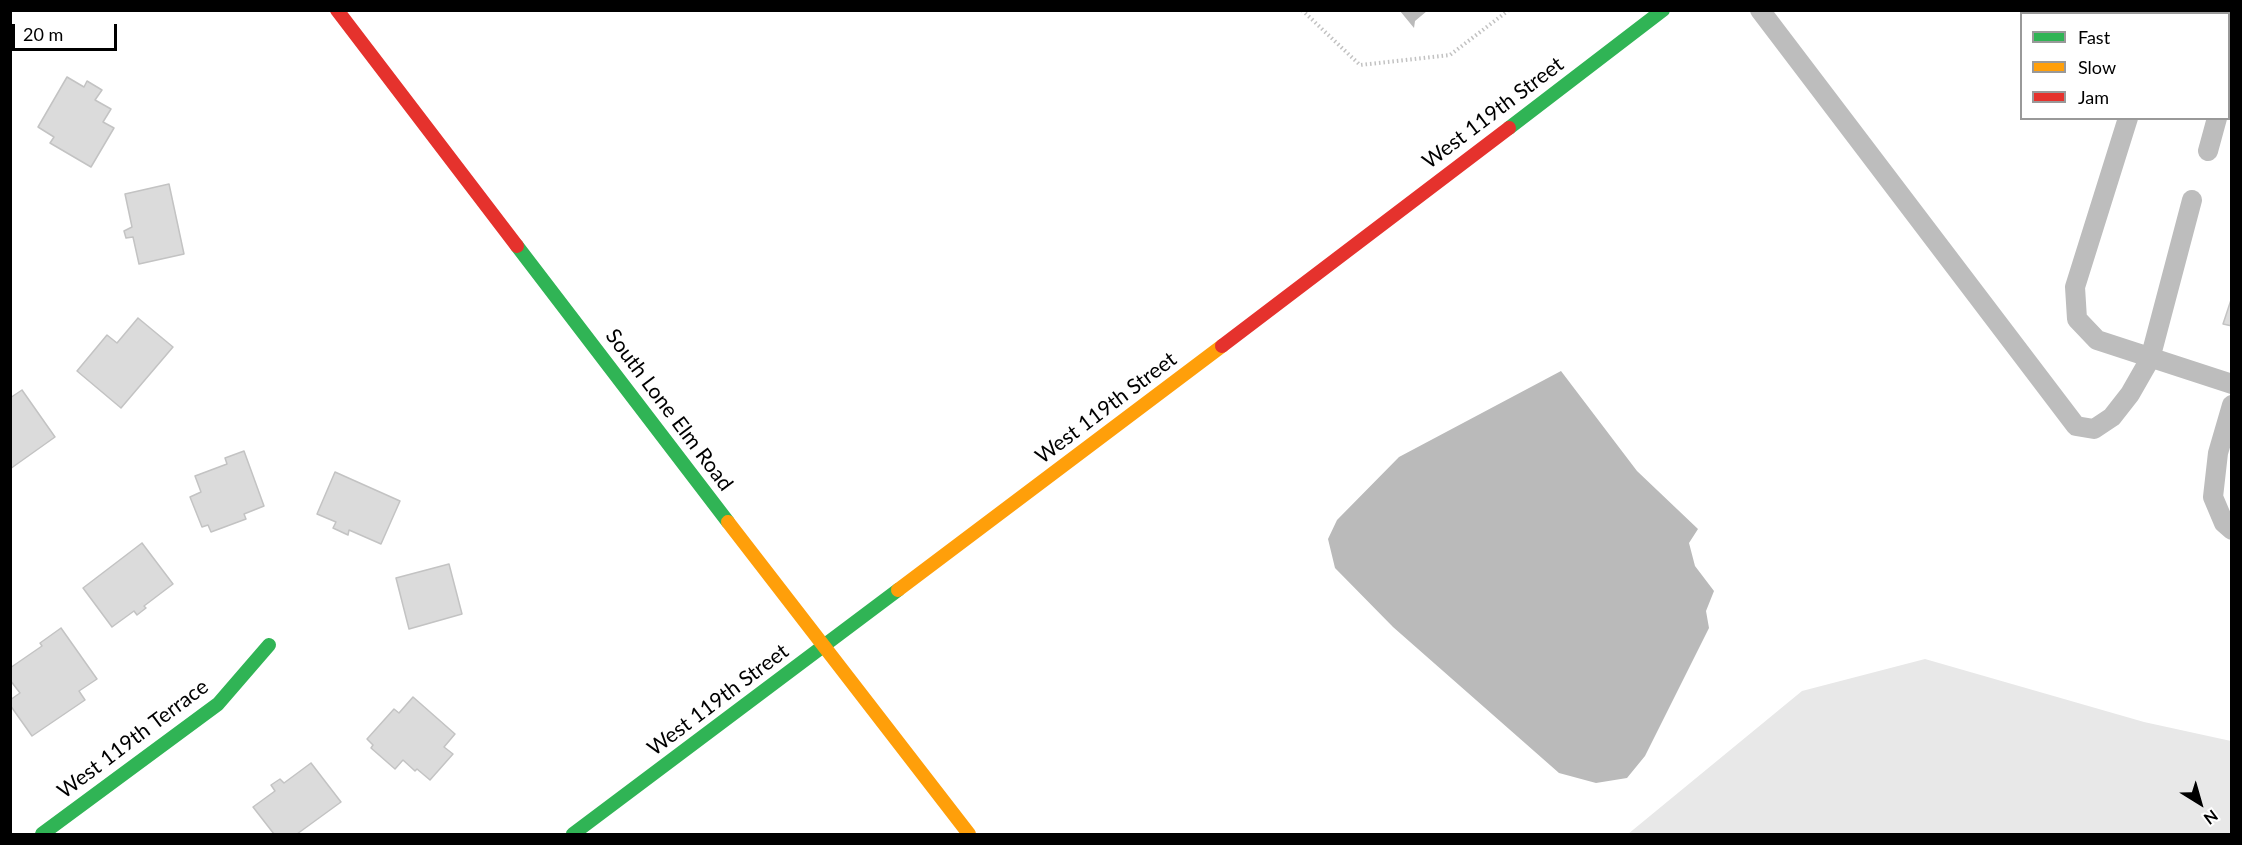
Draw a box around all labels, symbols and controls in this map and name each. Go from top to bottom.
scale bar [15,12,120,50]
legend [2020,12,2230,120]
text: 20 m [23,23,63,45]
text: Fast [2078,26,2110,48]
street label: West 119th Street [1417,52,1569,174]
text: Slow [2078,56,2116,78]
text: Jam [2078,86,2109,108]
street label: South Lone Elm Road [600,324,738,496]
street label: West 119th Street [1030,347,1182,469]
street label: West 119th Street [642,639,794,761]
street label: West 119th Terrace [53,674,213,804]
north arrow [2170,773,2230,833]
text: N [2200,806,2222,829]

